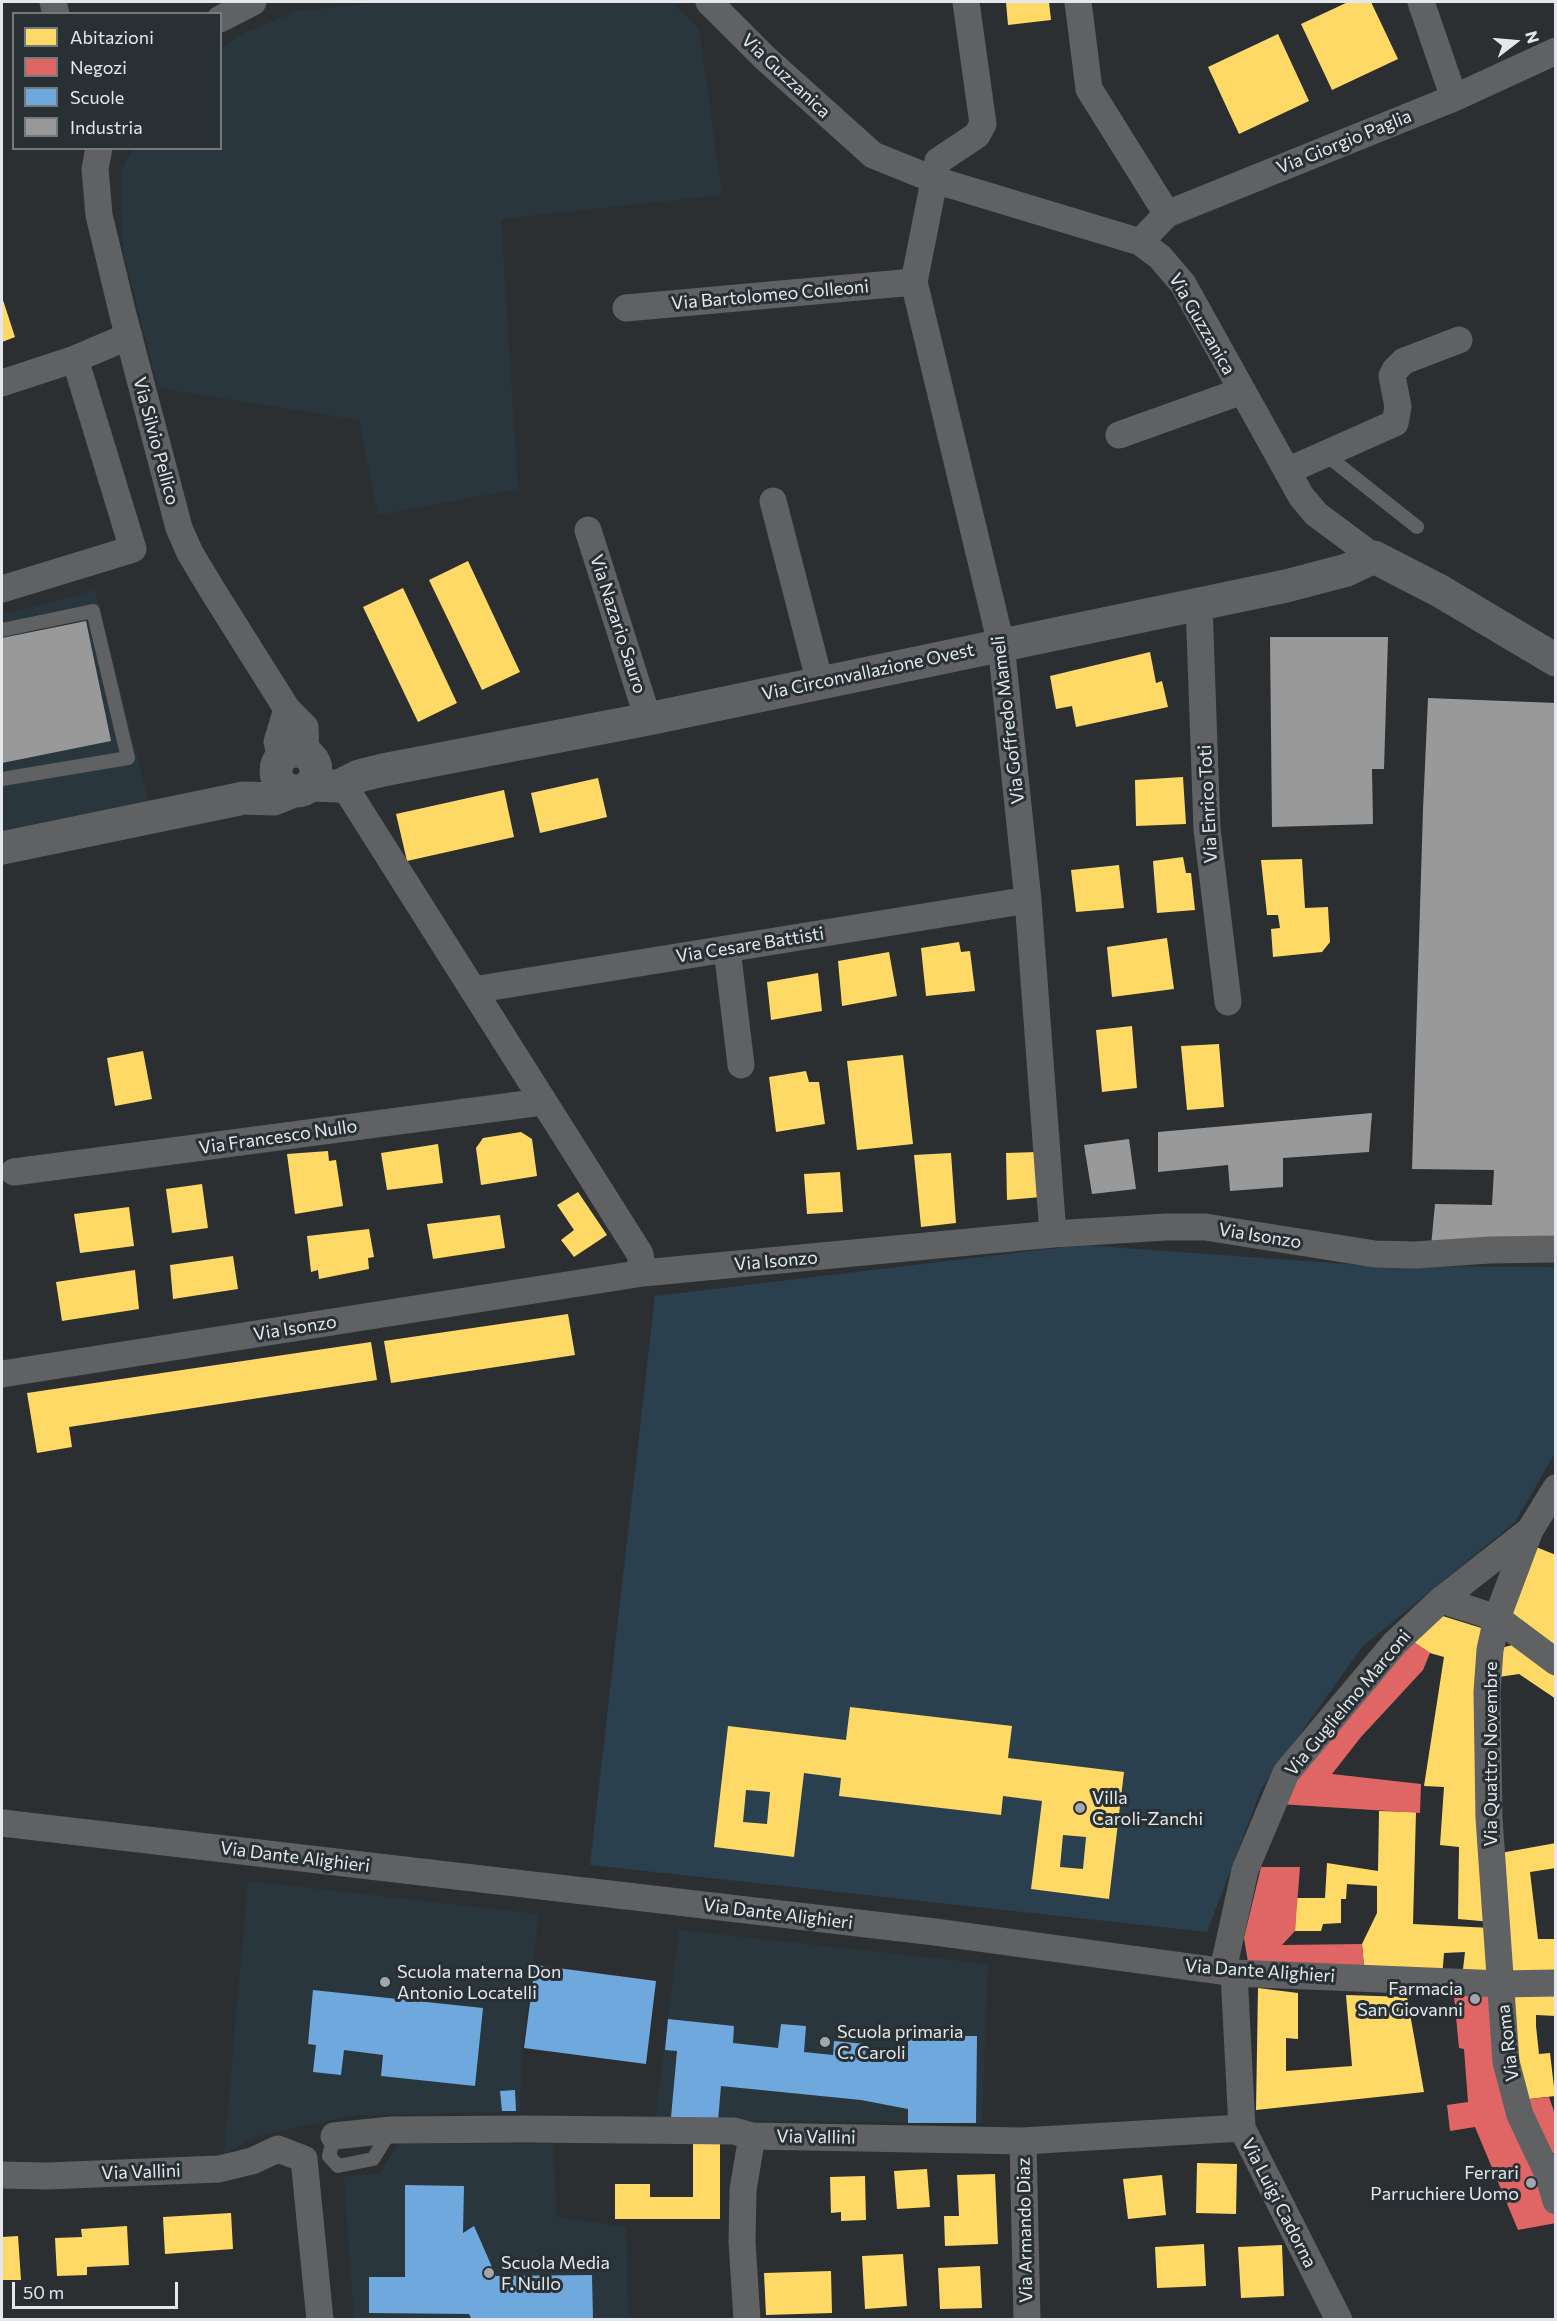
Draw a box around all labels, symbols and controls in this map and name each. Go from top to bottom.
legend [12,12,222,150]
north arrow [1485,12,1545,72]
text: Abitazioni [70,26,154,48]
street label: Via Guzzanica [737,29,835,123]
text: N [1522,29,1544,45]
text: Negozi [70,56,127,78]
text: Scuole [70,86,124,108]
street label: Via Giorgio Paglia [1274,105,1414,179]
text: Industria [70,116,143,138]
street label: Via Guzzanica [1164,269,1240,379]
street label: Via Bartolomeo Colleoni [670,276,870,314]
street label: Via Silvio Pellico [129,375,183,507]
street label: Via Nazario Sauro [585,552,651,696]
street label: Via Goffredo Mameli [987,635,1029,805]
street label: Via Circonvallazione Ovest [760,639,976,705]
street label: Via Enrico Toti [1194,744,1222,864]
street label: Via Cesare Battisti [674,923,826,967]
street label: Via Francesco Nullo [197,1115,359,1159]
street label: Via Isonzo [1217,1219,1303,1253]
street label: Via Isonzo [733,1247,819,1275]
street label: Via Isonzo [252,1311,338,1345]
street label: Via Guglielmo Marconi [1281,1626,1415,1780]
street label: Via Quattro Novembre [1480,1661,1502,1847]
place label: Villa Caroli-Zanchi [1092,1787,1203,1830]
marker: Villa Caroli-Zanchi [1073,1801,1087,1815]
street label: Via Dante Alighieri [219,1837,371,1877]
street label: Via Dante Alighieri [702,1894,854,1934]
street label: Via Dante Alighieri [1184,1955,1336,1987]
place label: Scuola materna Don Antonio Locatelli [397,1961,561,2004]
marker: Scuola materna Don Antonio Locatelli [378,1975,392,1989]
place label: Farmacia San Giovanni [1357,1978,1463,2020]
marker: Farmacia San Giovanni [1468,1992,1482,2006]
street label: Via Roma [1493,2003,1523,2083]
place label: Scuola primaria C. Caroli [837,2021,964,2064]
marker: Scuola primaria C. Caroli [818,2035,832,2049]
street label: Via Vallini [776,2126,856,2148]
street label: Via Luigi Cadorna [1237,2135,1321,2271]
street label: Via Armando Diaz [1013,2157,1037,2303]
street label: Via Vallini [101,2160,181,2184]
place label: Ferrari Parruchiere Uomo [1370,2162,1519,2204]
marker: Ferrari Parruchiere Uomo [1524,2176,1538,2190]
place label: Scuola Media F. Nullo [501,2252,610,2294]
marker: Scuola Media F. Nullo [482,2266,496,2280]
scale bar [15,2270,182,2308]
text: 50 m [23,2281,64,2303]

